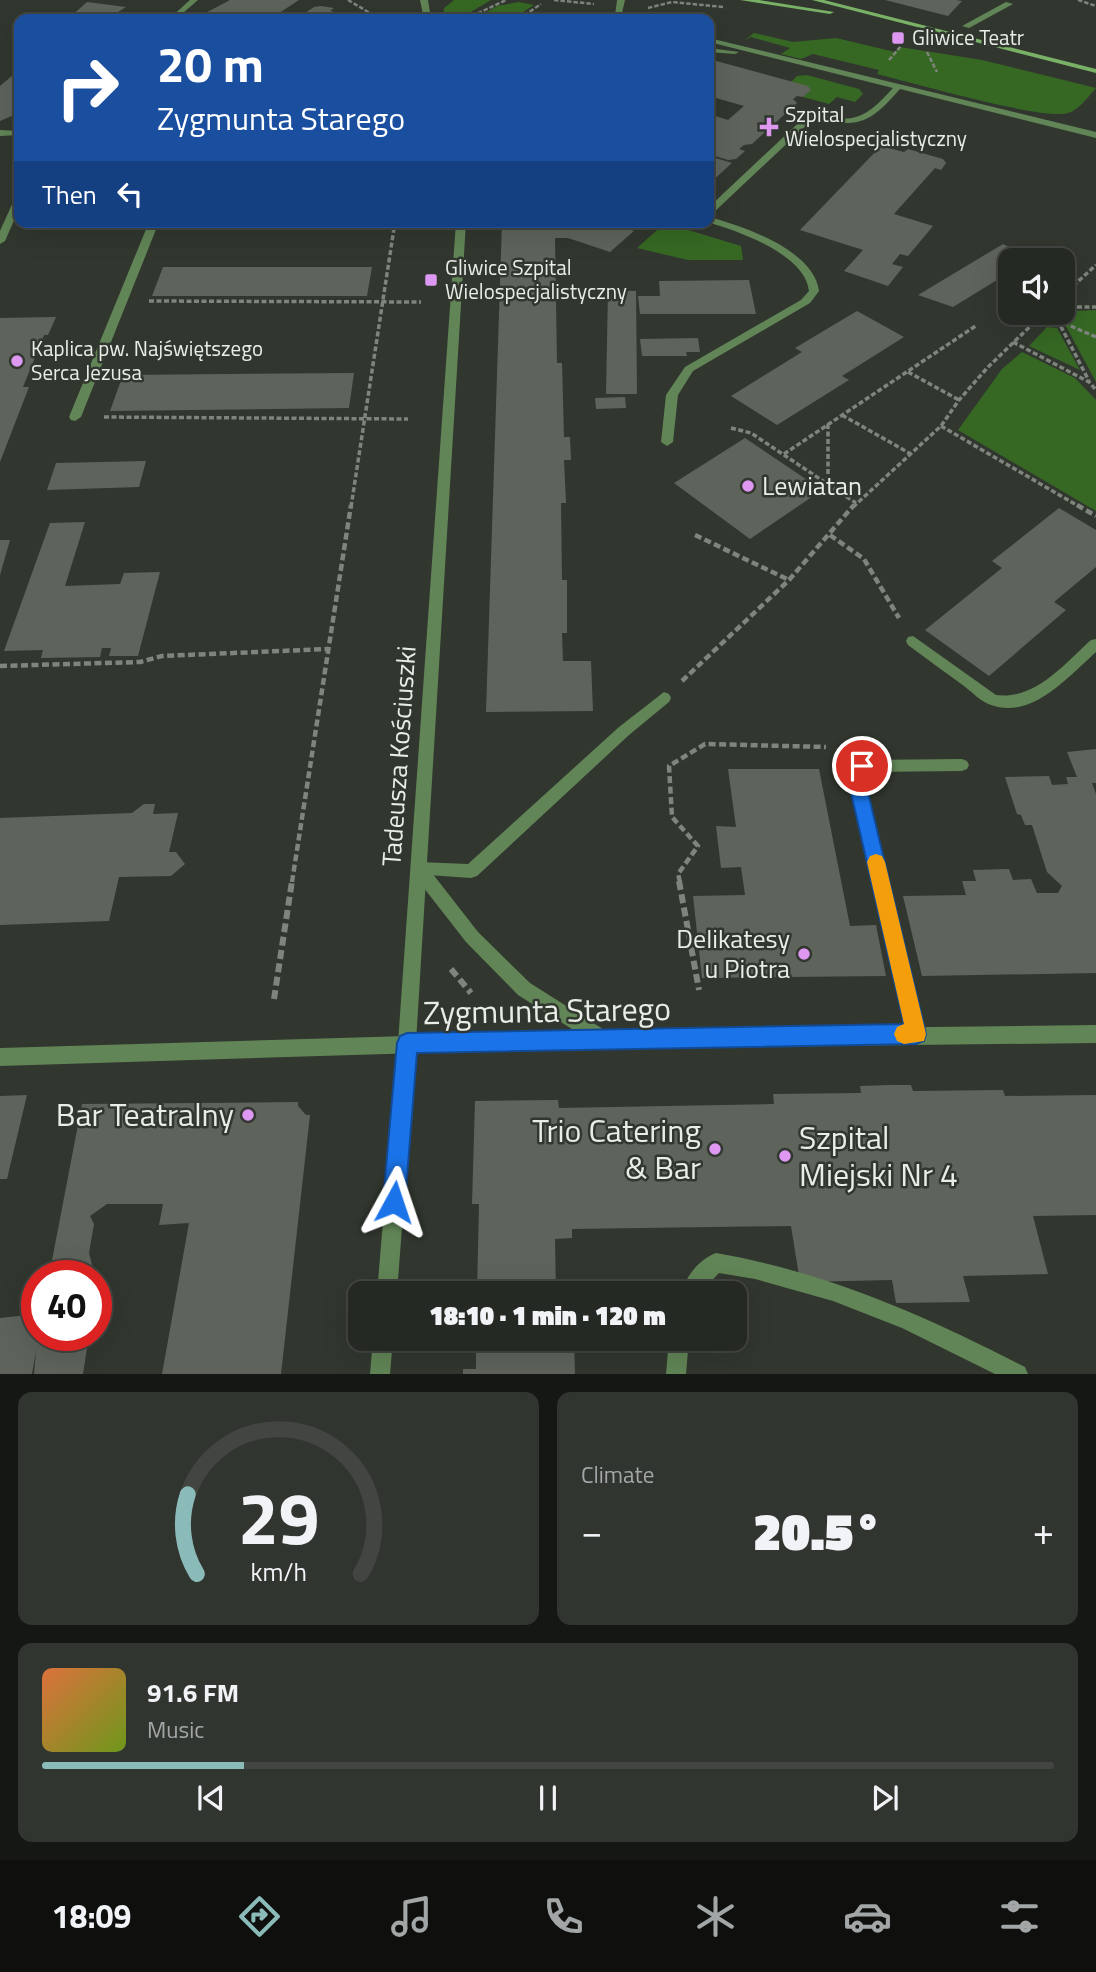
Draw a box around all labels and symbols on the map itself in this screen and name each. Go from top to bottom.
place label: Gliwice Teatr [912,21,1024,53]
marker: Gliwice Teatr [890,30,906,46]
place label: Szpital Wielospecjalistyczny [785,98,967,154]
marker: Szpital Wielospecjalistyczny [759,117,779,137]
place label: Gliwice Szpital Wielospecjalistyczny [445,251,627,307]
marker: Gliwice Szpital Wielospecjalistyczny [423,272,439,288]
place label: Kaplica pw. Najświętszego Serca Jezusa [31,332,263,388]
marker: Kaplica pw. Najświętszego Serca Jezusa [9,353,25,369]
place label: Lewiatan [762,466,862,505]
marker: Lewiatan [740,478,756,494]
street label: Tadeusza Kościuszki [371,644,426,867]
pin [832,736,892,796]
place label: Delikatesy u Piotra [676,919,790,988]
marker: Delikatesy u Piotra [796,946,812,962]
street label: Zygmunta Starego [423,984,671,1036]
place label: Bar Teatralny [56,1090,234,1138]
place label: Trio Catering & Bar [532,1106,701,1191]
marker: Bar Teatralny [240,1107,256,1123]
place label: Szpital Miejski Nr 4 [799,1113,958,1198]
marker: Trio Catering & Bar [707,1141,723,1157]
marker: Szpital Miejski Nr 4 [777,1148,793,1164]
position arrow [357,1165,431,1239]
speed limit sign: 40 [21,1260,112,1351]

